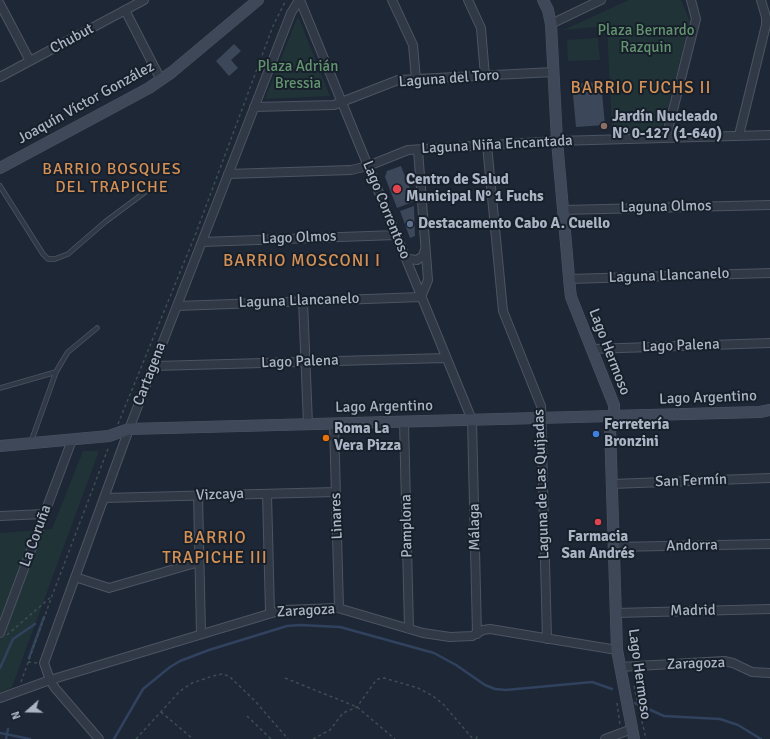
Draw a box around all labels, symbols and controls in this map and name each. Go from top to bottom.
street label: Chubut [47,20,97,58]
park label: Plaza Bernardo Razquin [597,22,695,57]
street label: Joaquín Víctor González [14,58,158,148]
park label: Plaza Adrián Bressia [258,58,338,93]
street label: Laguna del Toro [398,67,500,91]
district label: BARRIO FUCHS II [571,79,711,99]
place label: Jardín Nucleado N° 0-127 (1-640) [612,108,722,143]
marker: Jardín Nucleado N° 0-127 (1-640) [599,121,609,131]
street label: Laguna Niña Encantada [421,132,573,158]
street label: Lago Correntoso [358,158,414,262]
district label: BARRIO BOSQUES DEL TRAPICHE [42,160,182,198]
place label: Centro de Salud Municipal N° 1 Fuchs [406,171,544,206]
marker: Centro de Salud Municipal N° 1 Fuchs [391,183,403,195]
street label: Laguna Olmos [620,197,712,217]
place label: Destacamento Cabo A. Cuello [418,215,610,233]
marker: Destacamento Cabo A. Cuello [405,219,415,229]
street label: Lago Olmos [261,228,337,248]
district label: BARRIO MOSCONI I [223,252,381,272]
street label: Laguna Llancanelo [608,265,730,287]
street label: Laguna Llancanelo [238,290,360,312]
street label: Lago Hermoso [584,306,634,398]
street label: Lago Palena [642,336,720,356]
street label: Cartagena [130,340,170,408]
street label: Lago Palena [261,352,339,372]
street label: Lago Argentino [659,387,757,409]
street label: Lago Argentino [335,397,433,417]
street label: Laguna de Las Quijadas [530,409,554,559]
place label: Ferretería Bronzini [604,416,669,451]
place label: Roma La Vera Pizza [334,420,401,455]
marker: Ferretería Bronzini [591,429,601,439]
marker: Roma La Vera Pizza [321,433,331,443]
street label: San Fermín [655,471,727,491]
street label: Vizcaya [196,485,244,505]
street label: Linares [327,492,347,540]
street label: Pamplona [397,494,417,558]
street label: La Coruña [16,502,56,570]
street label: Málaga [466,503,484,551]
marker: Farmacia San Andrés [593,517,603,527]
place label: Farmacia San Andrés [561,528,635,563]
district label: BARRIO TRAPICHE III [162,529,268,569]
street label: Andorra [666,537,718,555]
street label: Zaragoza [276,600,336,622]
street label: Madrid [670,602,716,620]
street label: Lago Hermoso [624,627,654,721]
street label: Zaragoza [666,654,726,674]
north arrow [8,691,48,731]
text: N [9,709,24,721]

